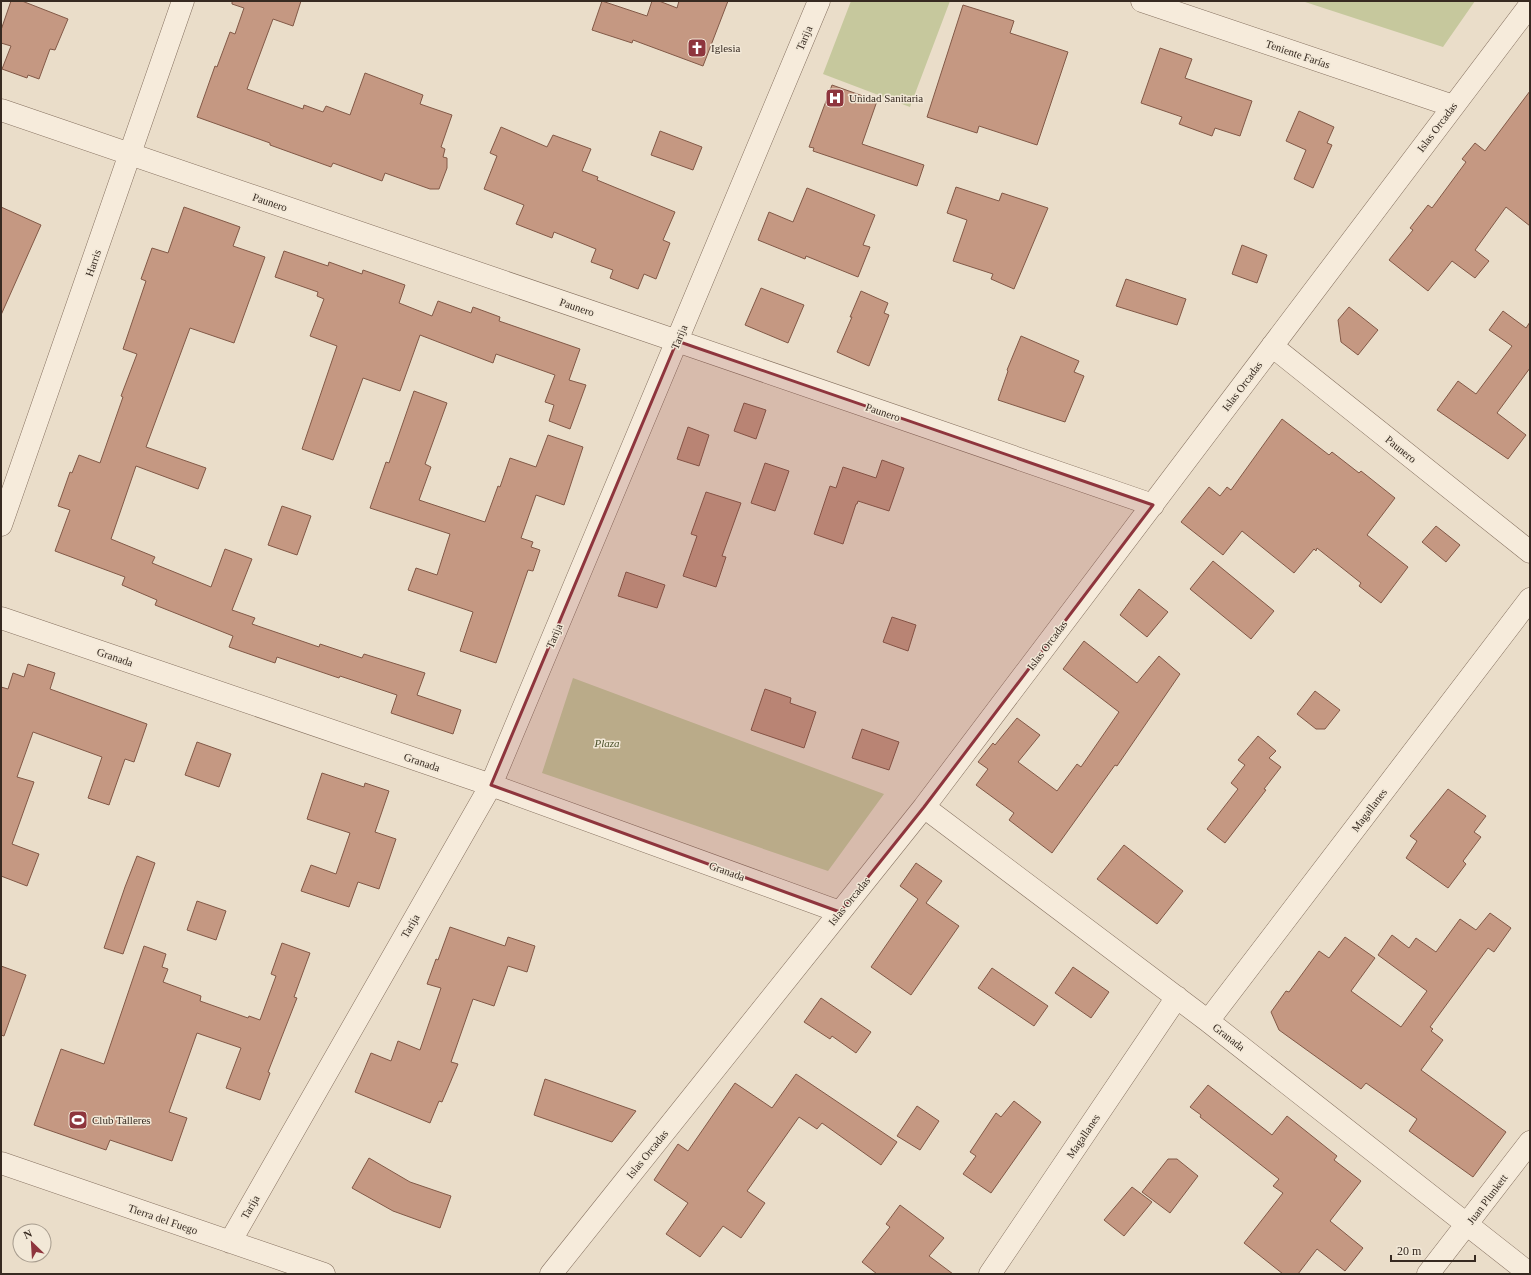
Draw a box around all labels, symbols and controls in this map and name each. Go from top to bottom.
street label: Tarija [793,24,815,52]
church icon: Iglesia [686,37,708,59]
street label: Teniente Farías [1264,37,1332,71]
place label: Iglesia [711,42,740,54]
hospital icon: Unidad Sanitaria [824,87,846,109]
place label: Unidad Sanitaria [849,92,923,104]
street label: Islas Orcadas [1414,100,1460,154]
street label: Paunero [251,190,289,214]
street label: Harris [83,248,103,278]
street label: Paunero [558,295,596,319]
street label: Tarija [668,323,690,351]
street label: Islas Orcadas [1219,359,1265,413]
street label: Paunero [864,400,902,424]
street label: Paunero [1383,433,1419,465]
street label: Islas Orcadas [1024,618,1070,672]
street label: Tarija [543,622,565,650]
street label: Granada [95,645,135,669]
park label: Plaza [593,737,620,749]
street label: Granada [402,750,442,774]
street label: Magallanes [1349,786,1389,834]
street label: Granada [707,859,747,883]
street label: Islas Orcadas [826,874,872,928]
street label: Tarija [398,912,422,940]
street label: Granada [1211,1021,1247,1053]
sports icon: Club Talleres [67,1109,89,1131]
street label: Magallanes [1064,1112,1102,1160]
place label: Club Talleres [92,1114,151,1126]
street label: Islas Orcadas [624,1127,670,1181]
street label: Juan Plunkett [1464,1172,1510,1226]
street label: Tarija [238,1193,262,1221]
street label: Tierra del Fuego [127,1201,200,1237]
north arrow [12,1223,52,1263]
text: N [22,1227,34,1241]
scale bar [1391,1237,1475,1263]
text: 20 m [1397,1244,1422,1258]

